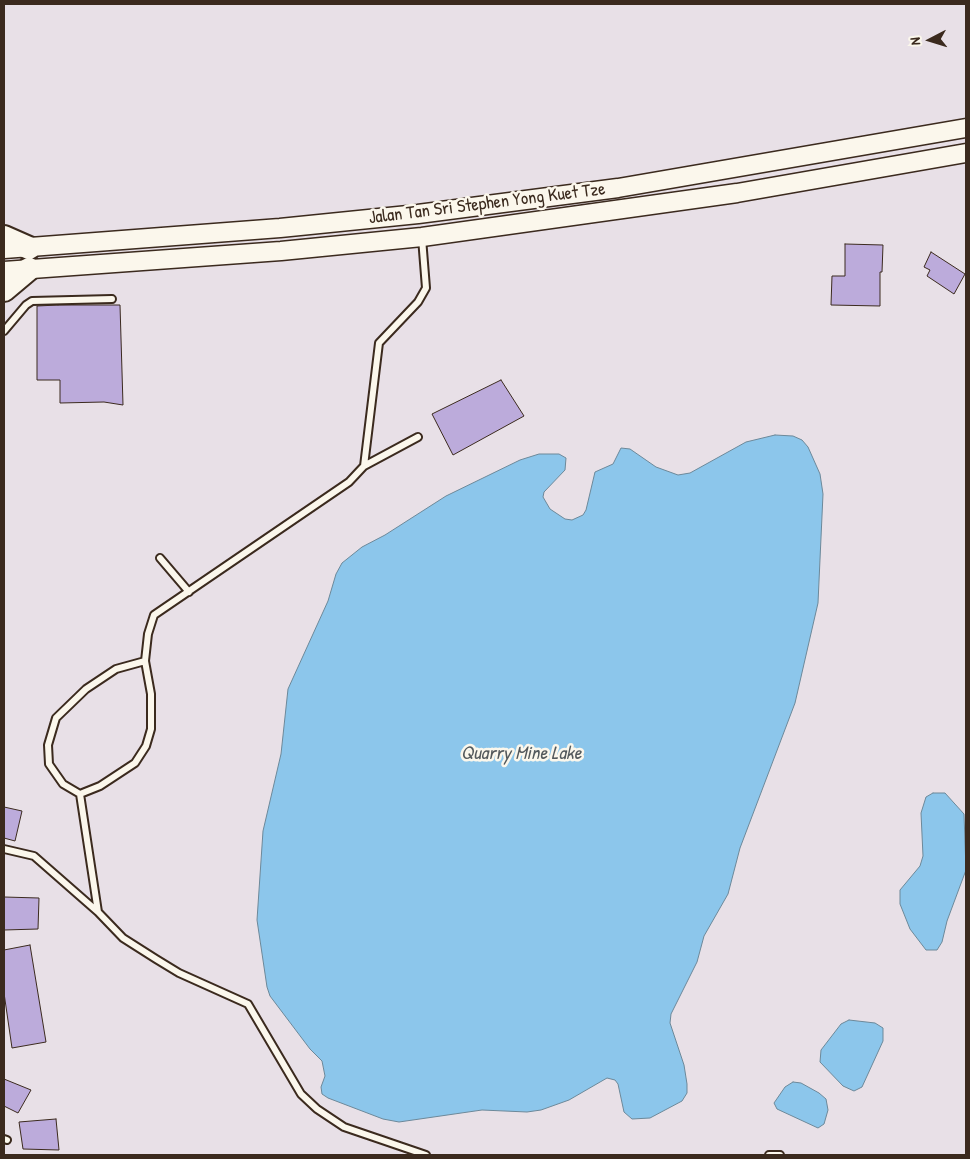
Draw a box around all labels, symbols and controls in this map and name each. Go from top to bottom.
north arrow [905,15,955,65]
text: N [905,37,924,46]
street label: Jalan Tan Sri Stephen Yong Kuet Tze [367,179,607,229]
water label: Quarry Mine Lake [461,743,581,765]

